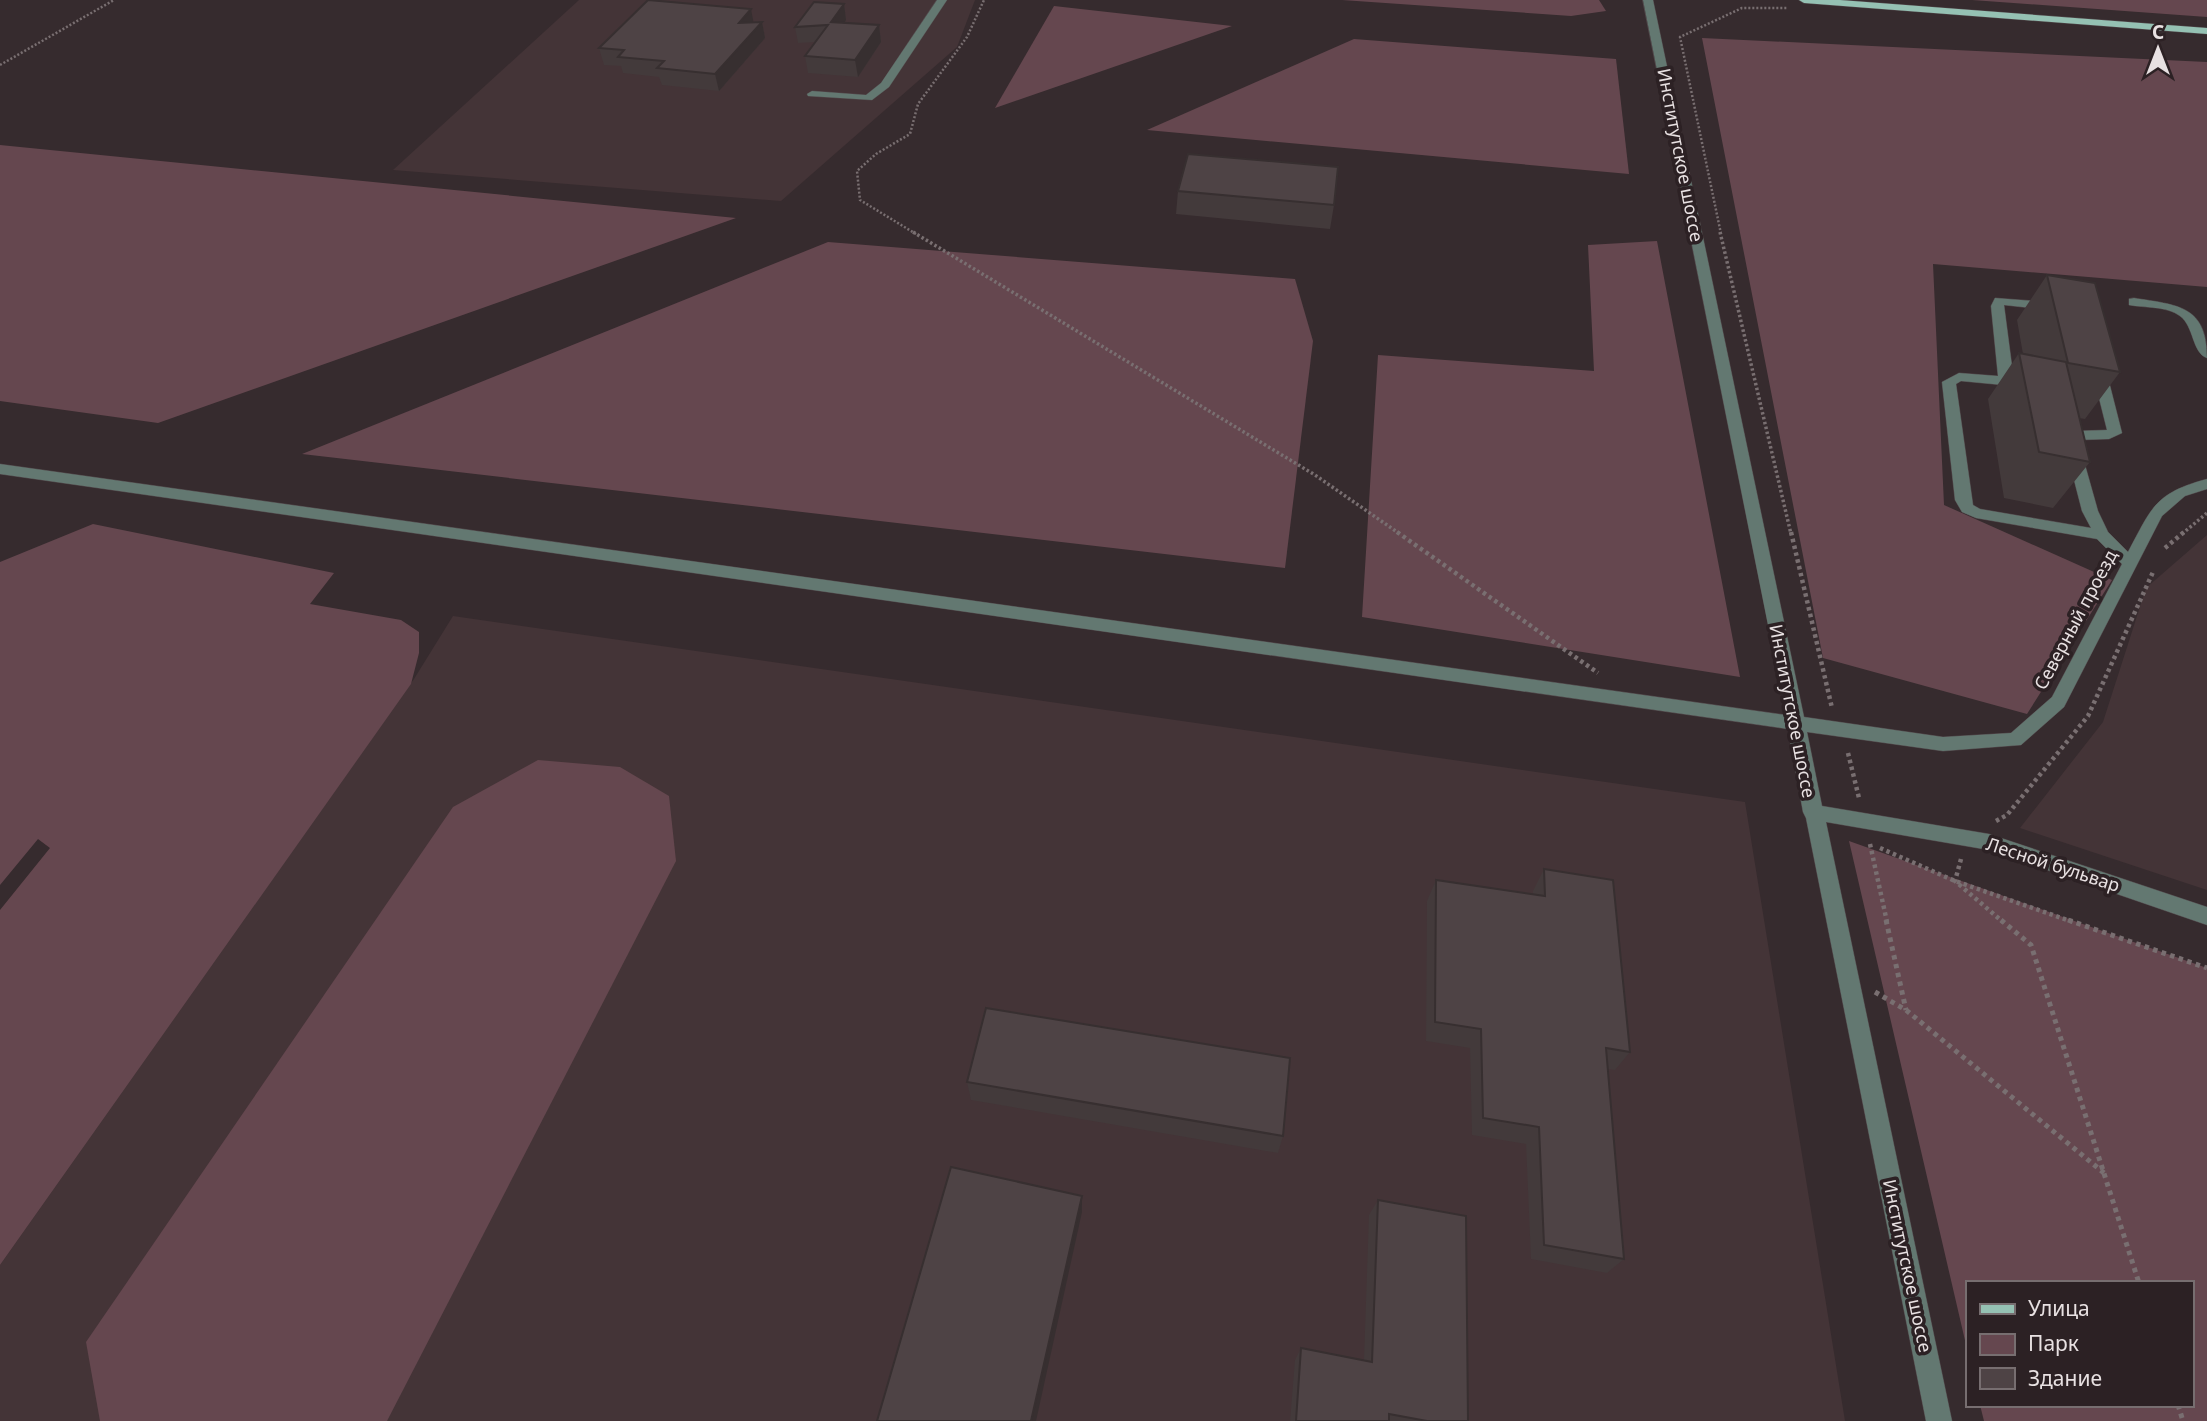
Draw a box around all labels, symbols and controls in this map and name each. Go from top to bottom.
north arrow [2123,14,2193,84]
text: С [2152,19,2164,45]
street label: Институтское шоссе [1652,66,1710,244]
street label: Северный проезд [2028,545,2122,694]
street label: Институтское шоссе [1764,622,1822,800]
street label: Лесной бульвар [1984,831,2123,897]
street label: Институтское шоссе [1878,1177,1938,1355]
legend [1966,1281,2193,1407]
text: Улица [2028,1294,2090,1322]
text: Парк [2028,1329,2079,1357]
text: Здание [2028,1364,2102,1392]

